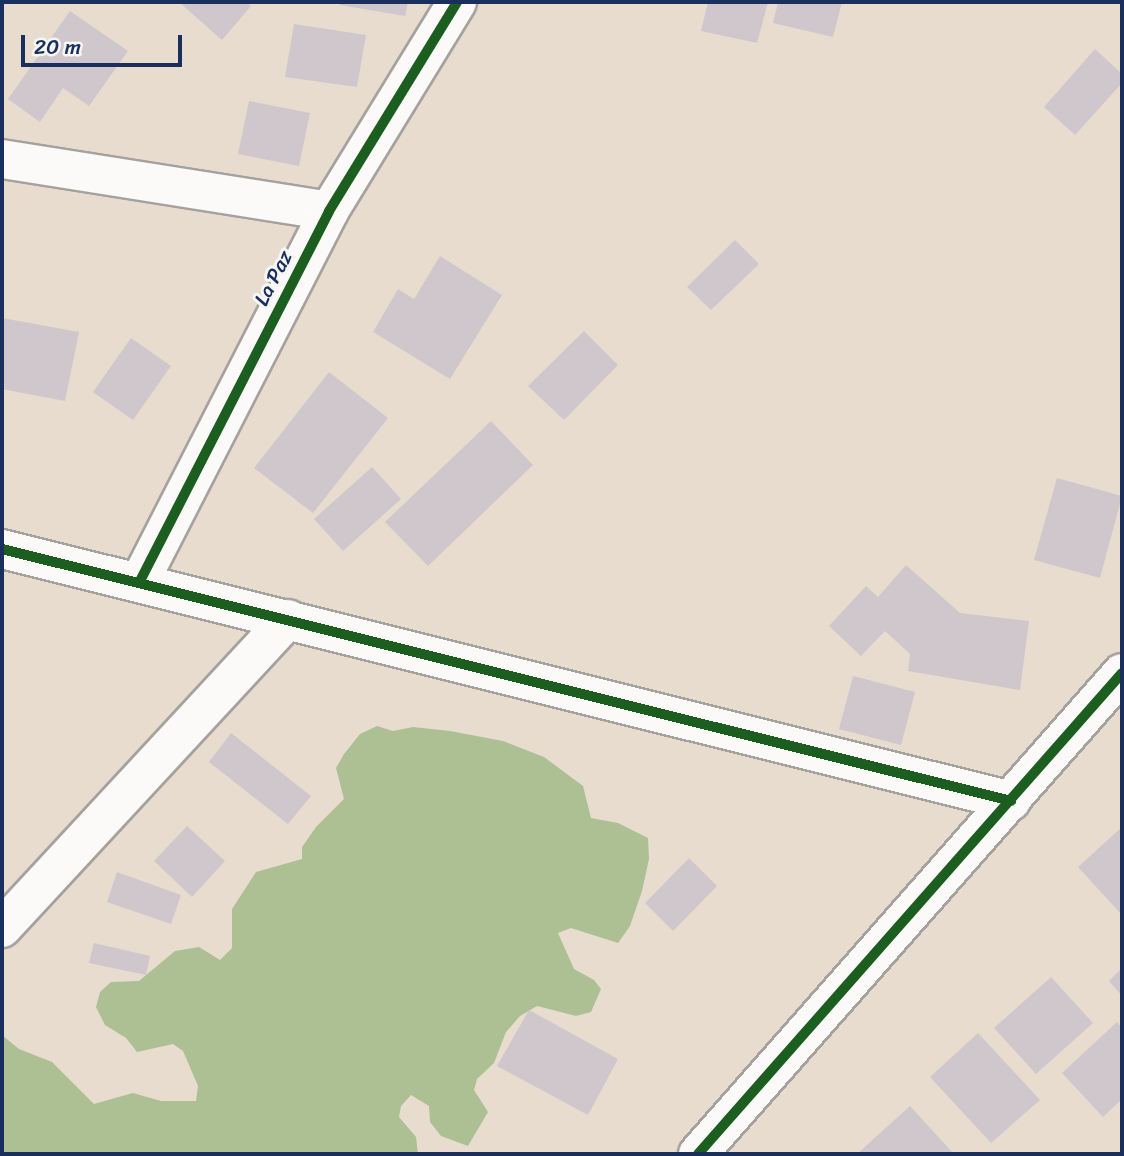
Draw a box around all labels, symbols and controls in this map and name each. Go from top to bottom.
scale bar [24,21,186,65]
text: 20 m [34,28,81,66]
street label: La Paz [248,246,298,310]

